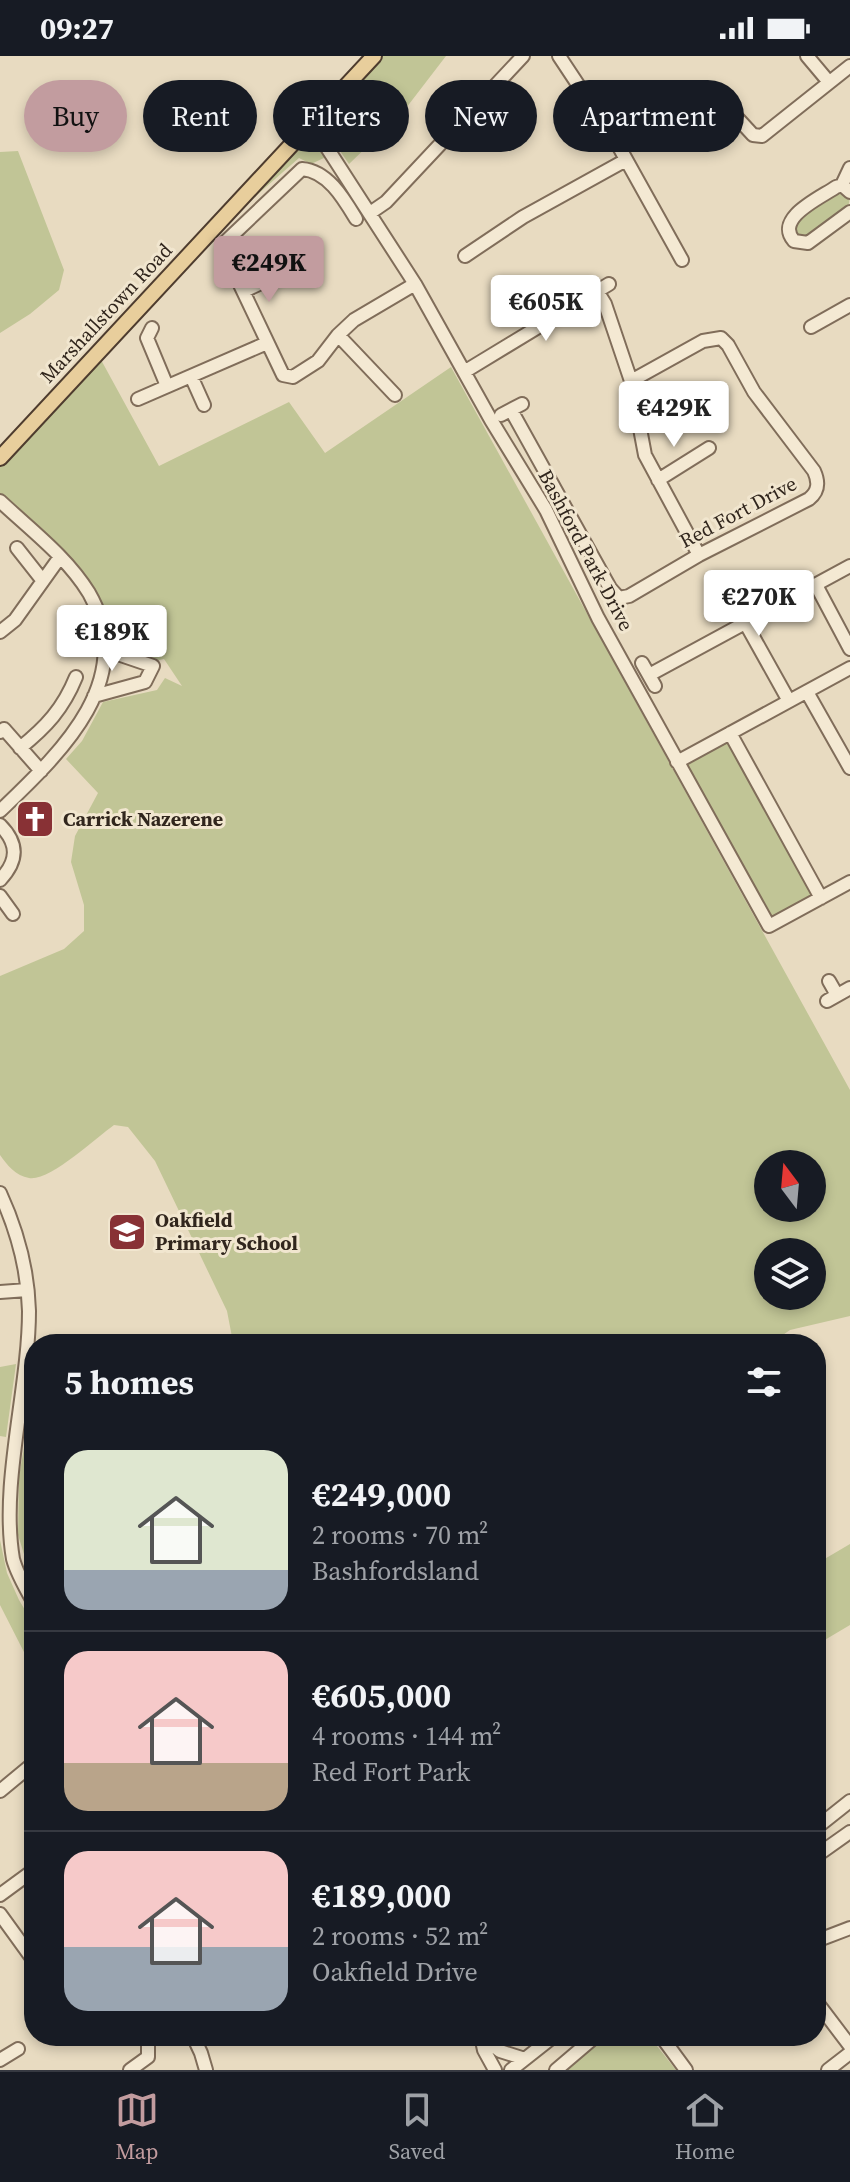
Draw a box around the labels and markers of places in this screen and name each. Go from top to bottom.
pin: €249K [213,236,325,304]
pin: €605K [490,275,602,343]
pin: €429K [618,381,730,449]
pin: €270K [703,570,815,638]
pin: €189K [56,605,168,673]
church icon: Carrick Nazerene [14,798,56,840]
place label: Carrick Nazerene [63,805,223,833]
place label: Oakfield Primary School [155,1206,298,1257]
school or university icon: Oakfield Primary School [106,1211,148,1253]

